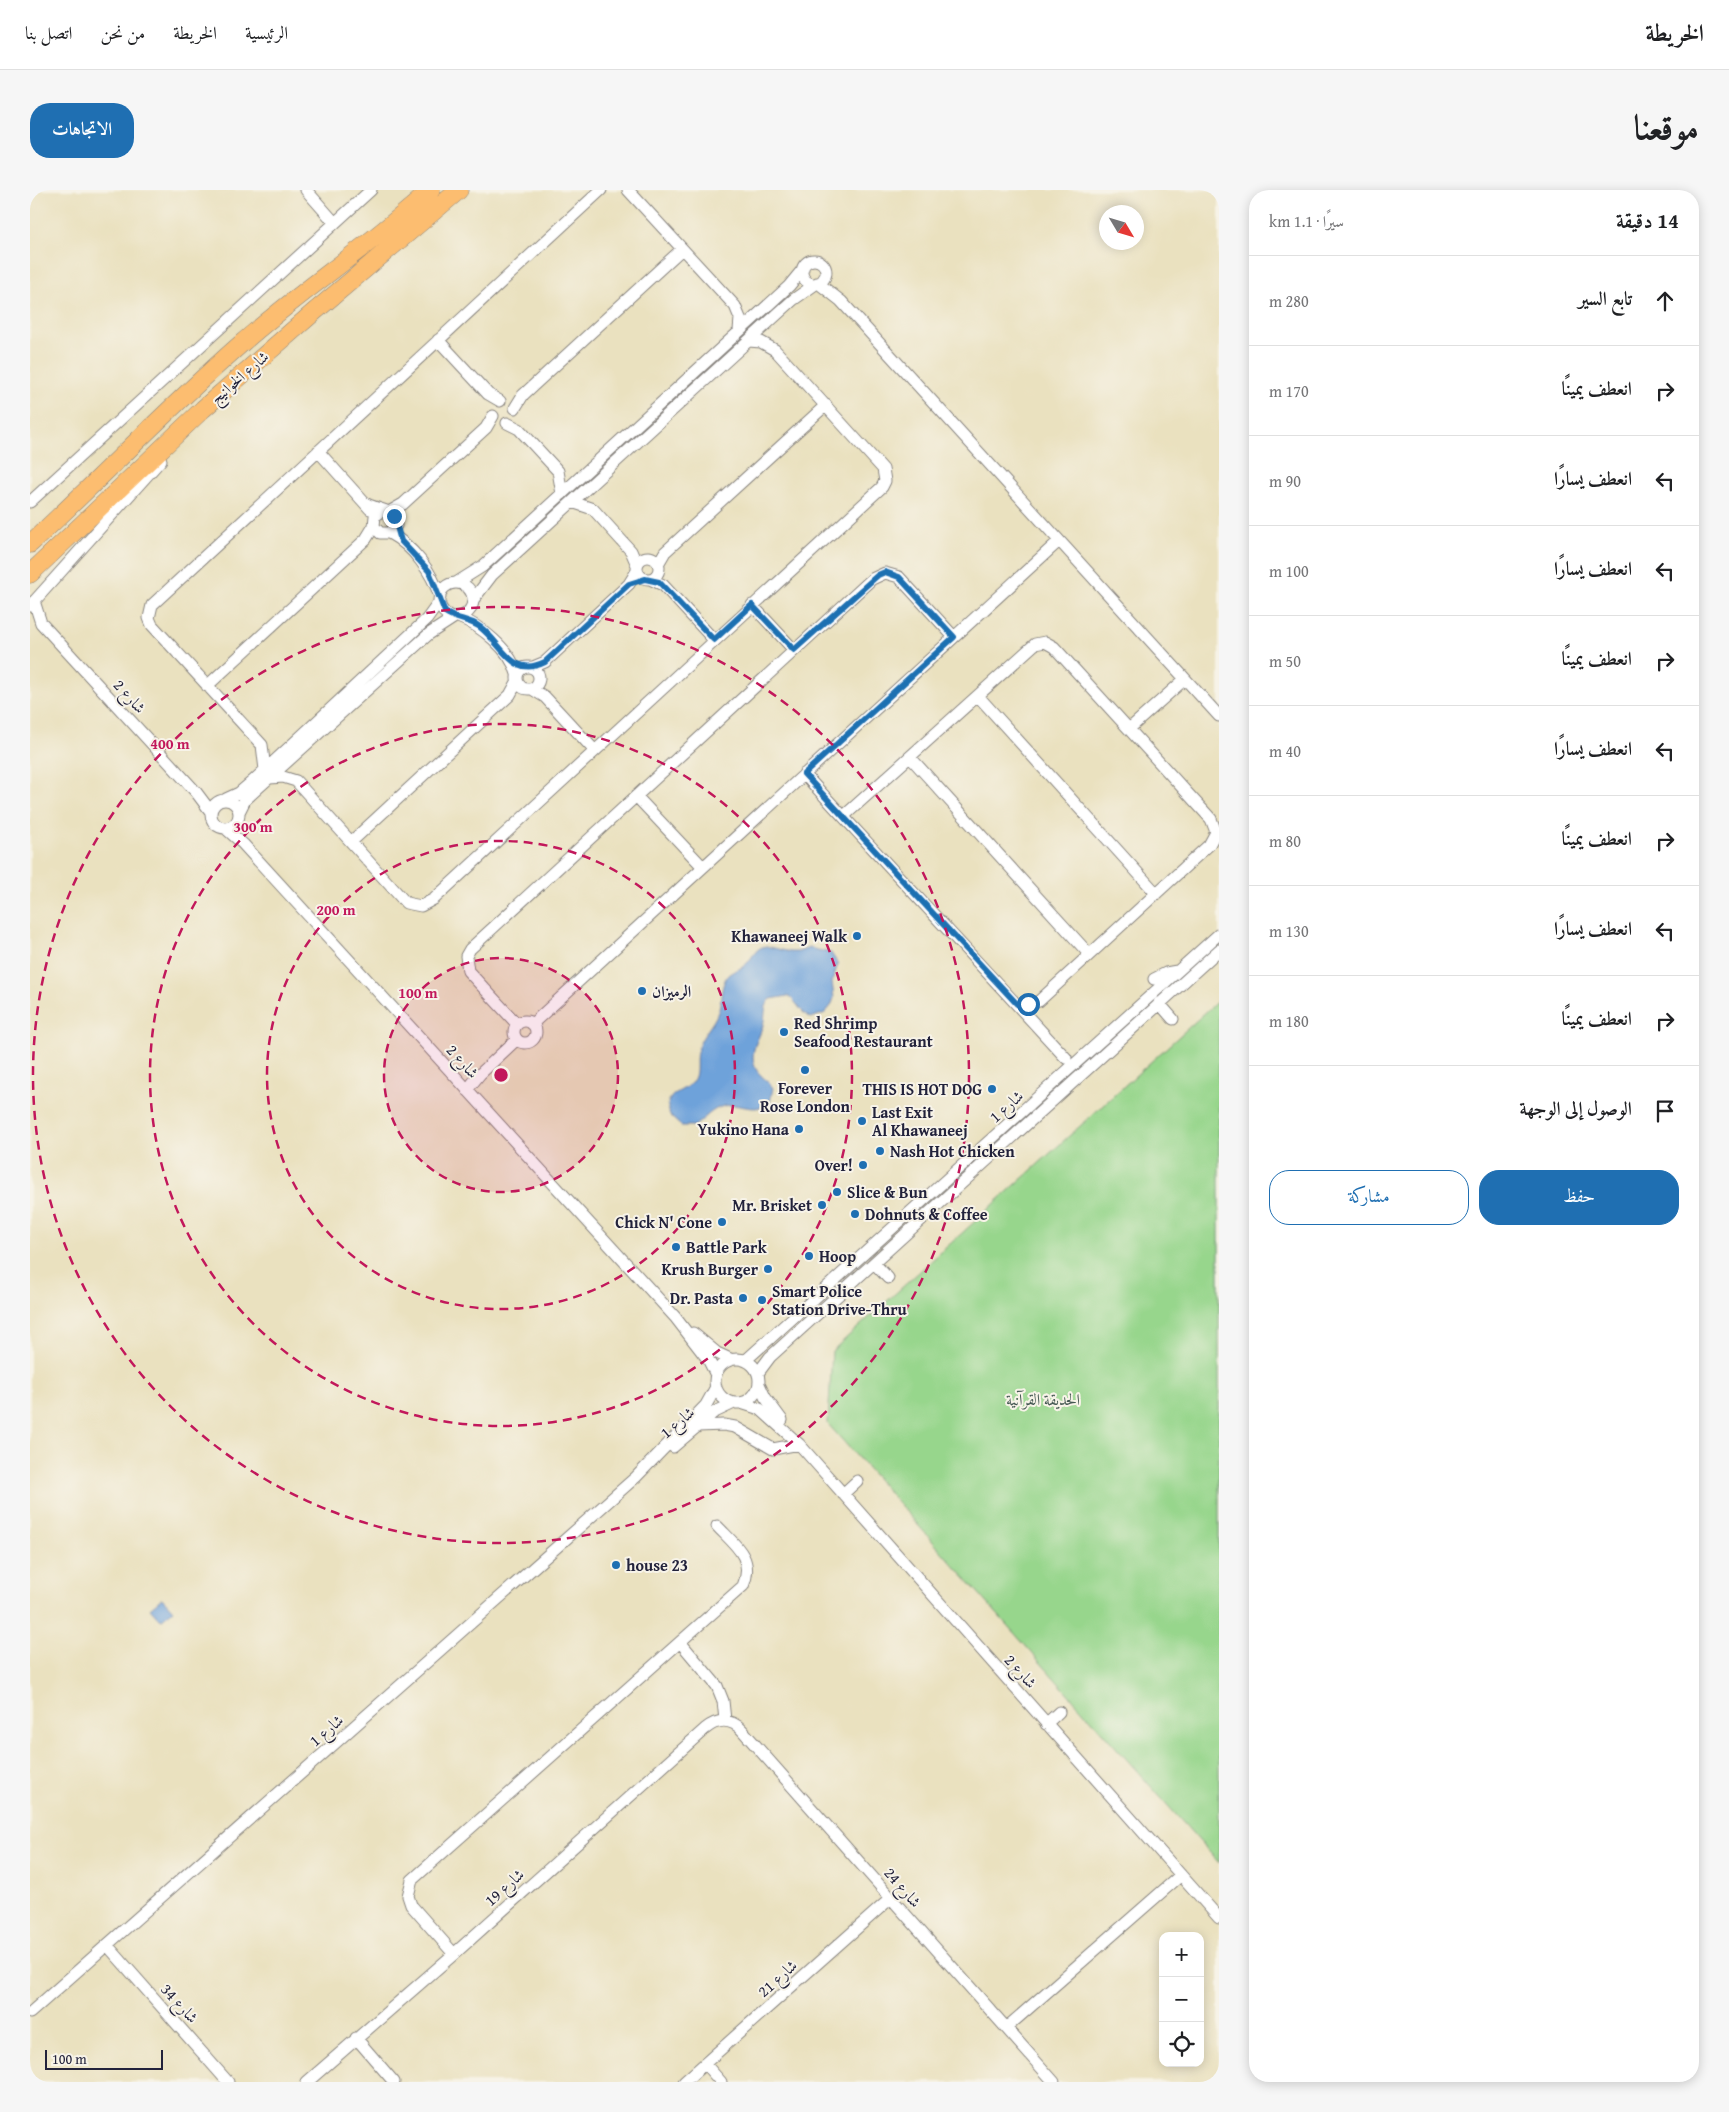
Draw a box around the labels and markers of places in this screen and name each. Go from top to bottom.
place label: Khawaneej Walk [731,924,848,948]
marker: Khawaneej Walk [851,930,863,942]
place label: الرميزان [652,979,691,1003]
marker: الرميزان [636,985,648,997]
place label: Red Shrimp Seafood Restaurant [794,1011,933,1053]
marker: Red Shrimp Seafood Restaurant [778,1026,790,1038]
marker: Forever Rose London [799,1064,811,1076]
centre of rings [492,1066,510,1084]
place label: Forever Rose London [760,1076,851,1118]
place label: THIS IS HOT DOG [863,1077,982,1101]
marker: THIS IS HOT DOG [986,1083,998,1095]
place label: Last Exit Al Khawaneej [872,1100,968,1142]
marker: Last Exit Al Khawaneej [856,1115,868,1127]
place label: Yukino Hana [697,1117,790,1141]
marker: Yukino Hana [793,1123,805,1135]
place label: Nash Hot Chicken [890,1139,1015,1163]
marker: Nash Hot Chicken [874,1145,886,1157]
place label: Over! [815,1153,853,1177]
marker: Over! [857,1159,869,1171]
place label: Slice & Bun [847,1180,928,1204]
marker: Slice & Bun [831,1186,843,1198]
place label: Mr. Brisket [732,1193,812,1217]
marker: Mr. Brisket [816,1199,828,1211]
place label: Dohnuts & Coffee [865,1202,988,1226]
marker: Dohnuts & Coffee [849,1208,861,1220]
place label: Chick N' Cone [615,1210,712,1234]
marker: Chick N' Cone [716,1216,728,1228]
place label: Battle Park [686,1235,767,1259]
marker: Battle Park [670,1241,682,1253]
place label: Hoop [819,1244,856,1268]
marker: Hoop [803,1250,815,1262]
place label: Krush Burger [661,1257,759,1281]
marker: Krush Burger [762,1263,774,1275]
place label: Smart Police Station Drive-Thru [772,1279,908,1321]
place label: Dr. Pasta [670,1286,734,1310]
marker: Dr. Pasta [737,1292,749,1304]
marker: Smart Police Station Drive-Thru [756,1294,768,1306]
place label: house 23 [626,1553,688,1577]
marker: house 23 [610,1559,622,1571]

